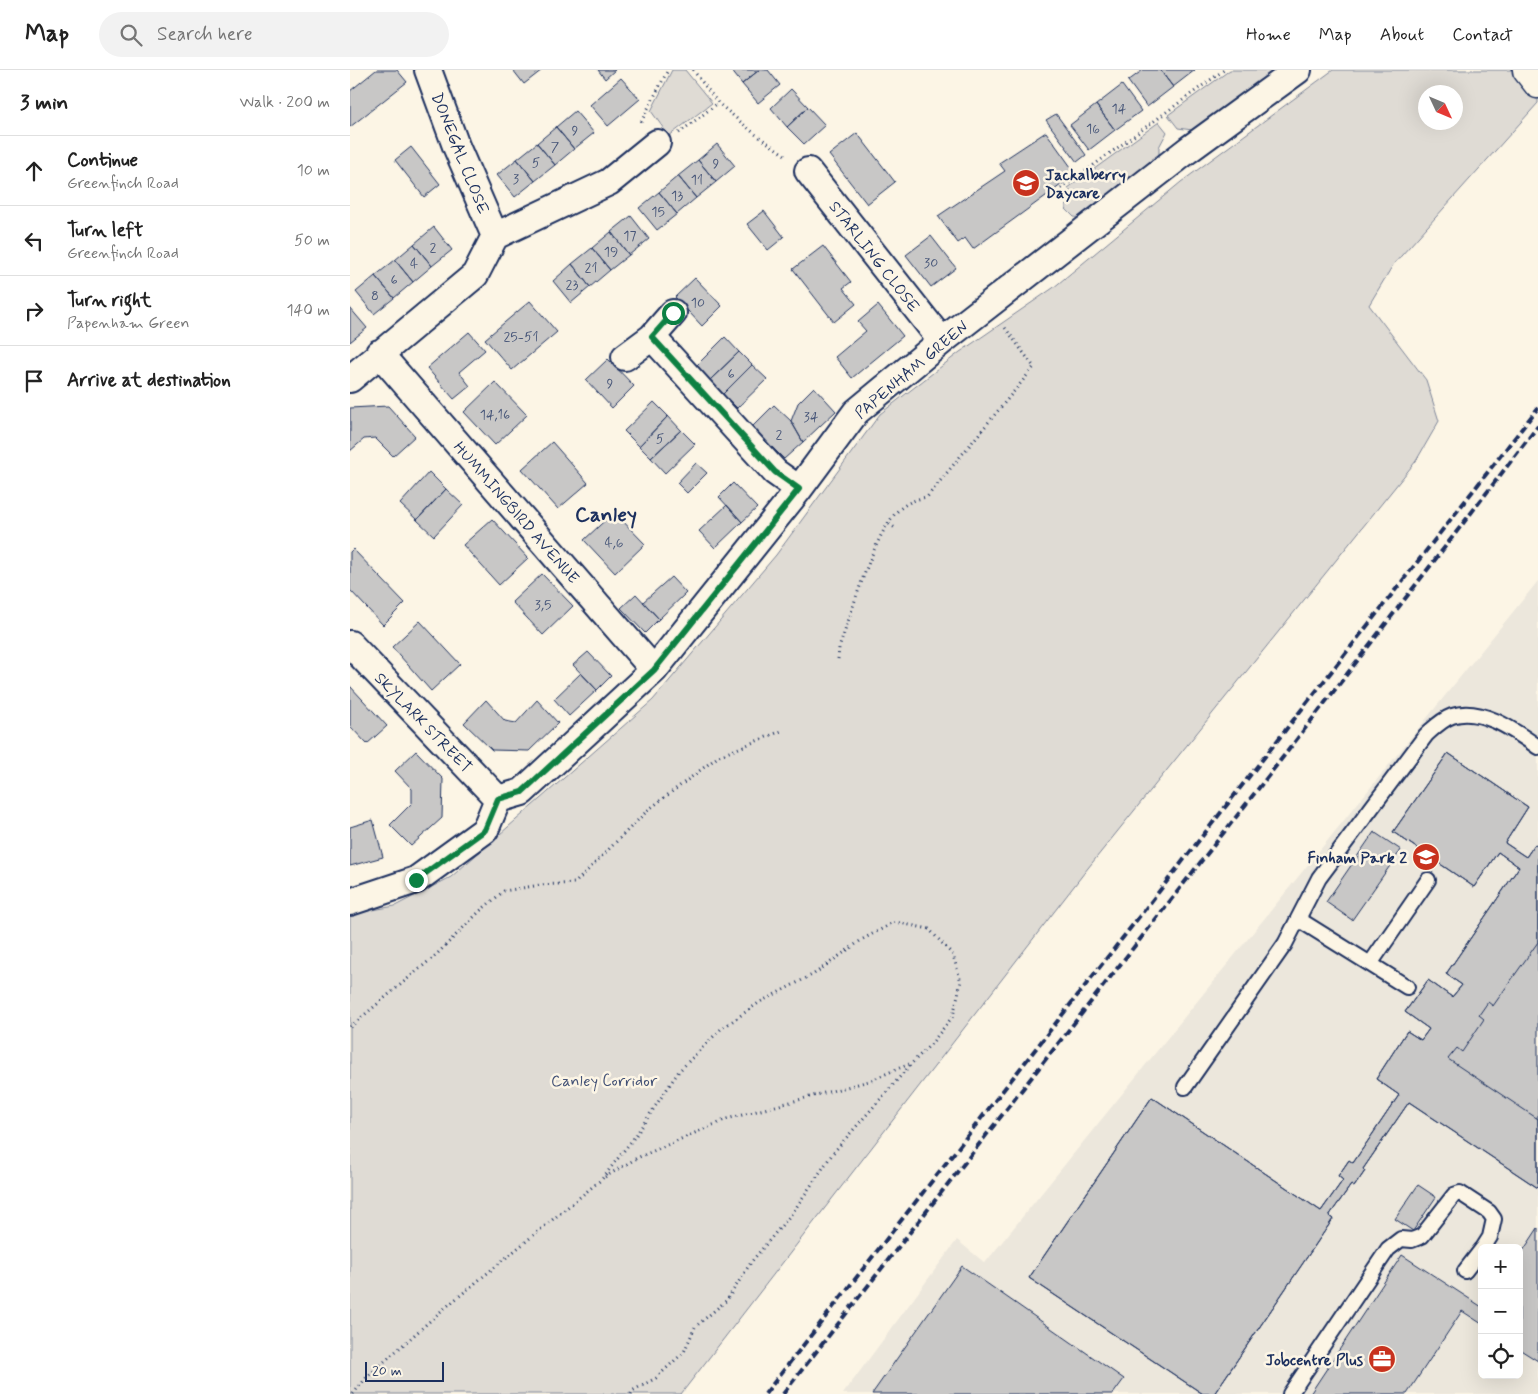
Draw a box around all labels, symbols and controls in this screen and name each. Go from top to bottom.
search box [99,12,449,57]
text: Map [25,19,69,50]
icon: search [117,21,145,49]
text: Search here [157,22,253,47]
text: Home [1246,23,1291,47]
text: Map [1319,23,1352,47]
text: About [1380,23,1424,47]
text: Contact [1452,23,1513,47]
north arrow [1418,85,1463,130]
text: 3 min [20,89,68,117]
street label: DONEGAL CLOSE [426,90,493,217]
text: Walk · 200 m [239,92,330,113]
house number: 14 [1112,100,1127,118]
house number: 16 [1086,120,1100,138]
house number: 9 [572,122,579,140]
house number: 7 [551,138,560,156]
text: Continue [67,148,138,173]
house number: 5 [532,154,540,172]
house number: 9 [713,155,720,173]
icon: ahead [20,157,48,185]
text: 10 m [297,160,330,181]
place label: Jackalberry Daycare [1045,165,1126,204]
school or university icon: Jackalberry Daycare [1011,168,1041,198]
house number: 3 [513,170,519,188]
house number: 11 [691,171,703,189]
text: Greenfinch Road [67,173,179,194]
house number: 13 [671,187,683,205]
street label: STARLING CLOSE [824,197,924,317]
house number: 15 [651,203,665,221]
text: Turn left [67,218,143,243]
icon: left [20,227,48,255]
house number: 17 [623,227,637,245]
text: 50 m [294,230,330,251]
house number: 2 [430,239,437,257]
text: Greenfinch Road [67,243,179,264]
house number: 19 [604,243,618,261]
house number: 30 [924,254,938,272]
house number: 4 [410,255,418,273]
house number: 21 [585,259,597,277]
house number: 6 [390,271,398,289]
house number: 23 [566,276,578,294]
house number: 8 [371,287,379,305]
text: Turn right [67,288,151,313]
house number: 10 [691,294,705,312]
icon: right [20,297,48,325]
text: 140 m [286,300,330,321]
route start [662,302,685,325]
text: Papenham Green [67,313,190,334]
street label: PAPENHAM GREEN [851,316,973,424]
house number: 25-51 [503,328,539,346]
house number: 6 [727,365,735,383]
icon: arrive [20,367,48,395]
text: Arrive at destination [67,368,231,393]
house number: 9 [607,375,614,393]
house number: 14,16 [480,406,510,424]
house number: 34 [804,408,819,426]
house number: 2 [776,426,783,444]
house number: 5 [656,430,664,448]
street label: HUMMINGBIRD AVENUE [448,438,583,588]
district label: Canley [575,501,637,529]
house number: 4,6 [605,534,624,552]
house number: 3,5 [535,596,551,614]
street label: SKYLARK STREET [370,668,476,778]
school or university icon: Finham Park 2 [1411,842,1441,872]
place label: Finham Park 2 [1307,848,1407,869]
route end [405,869,428,892]
park label: Canley Corridor [551,1071,658,1092]
map controls [1478,1244,1523,1379]
button: + [1478,1244,1523,1289]
button: − [1478,1289,1523,1334]
button: locate [1478,1334,1523,1379]
office icon: Jobcentre Plus [1367,1344,1397,1374]
place label: Jobcentre Plus [1265,1350,1364,1371]
scale bar [365,1359,444,1382]
text: 20 m [372,1362,402,1380]

